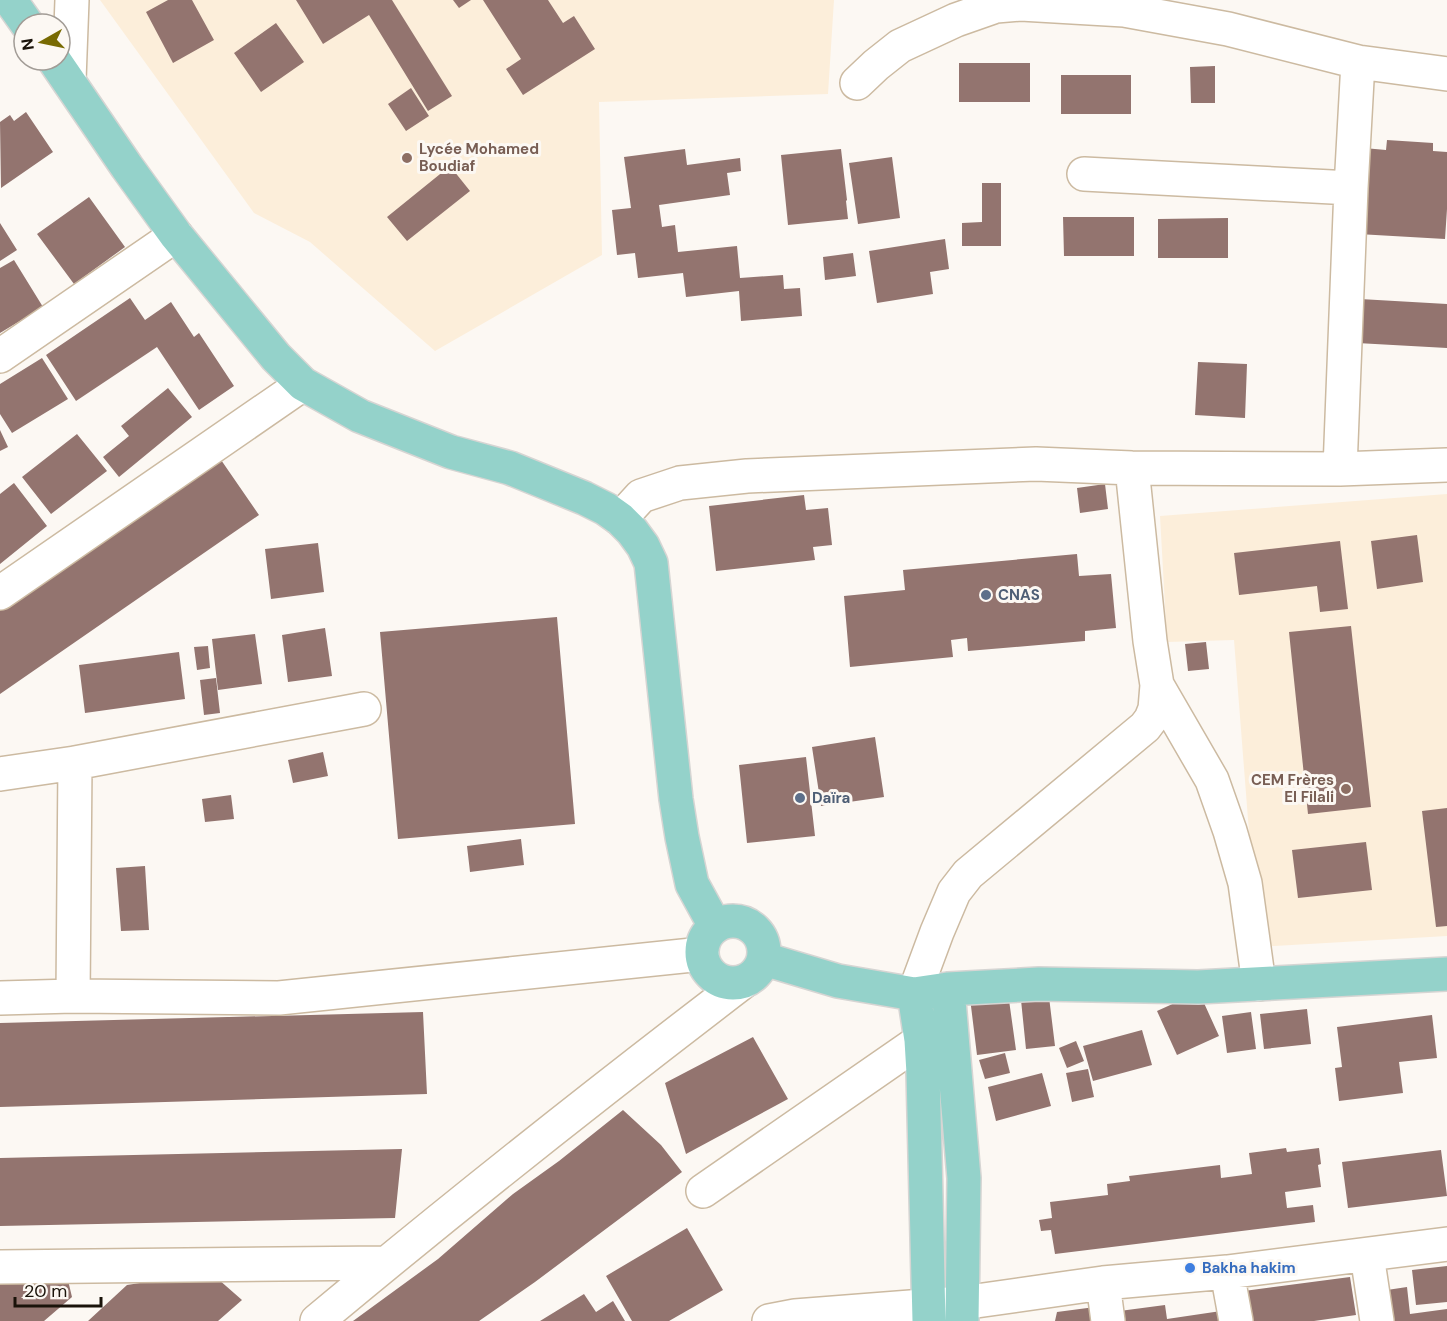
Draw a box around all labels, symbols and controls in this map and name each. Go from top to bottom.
north arrow [12,12,72,72]
text: N [16,37,39,52]
place label: Lycée Mohamed Boudiaf [419,139,539,176]
marker: Lycée Mohamed Boudiaf [400,151,414,165]
place label: CNAS [998,585,1040,605]
marker: CNAS [979,588,993,602]
place label: CEM Frères El Filali [1251,770,1334,807]
marker: CEM Frères El Filali [1339,782,1353,796]
place label: Daïra [812,788,850,808]
marker: Daïra [793,791,807,805]
place label: Bakha hakim [1202,1258,1296,1278]
marker: Bakha hakim [1183,1261,1197,1275]
scale bar [15,1270,100,1308]
text: 20 m [24,1279,67,1303]

